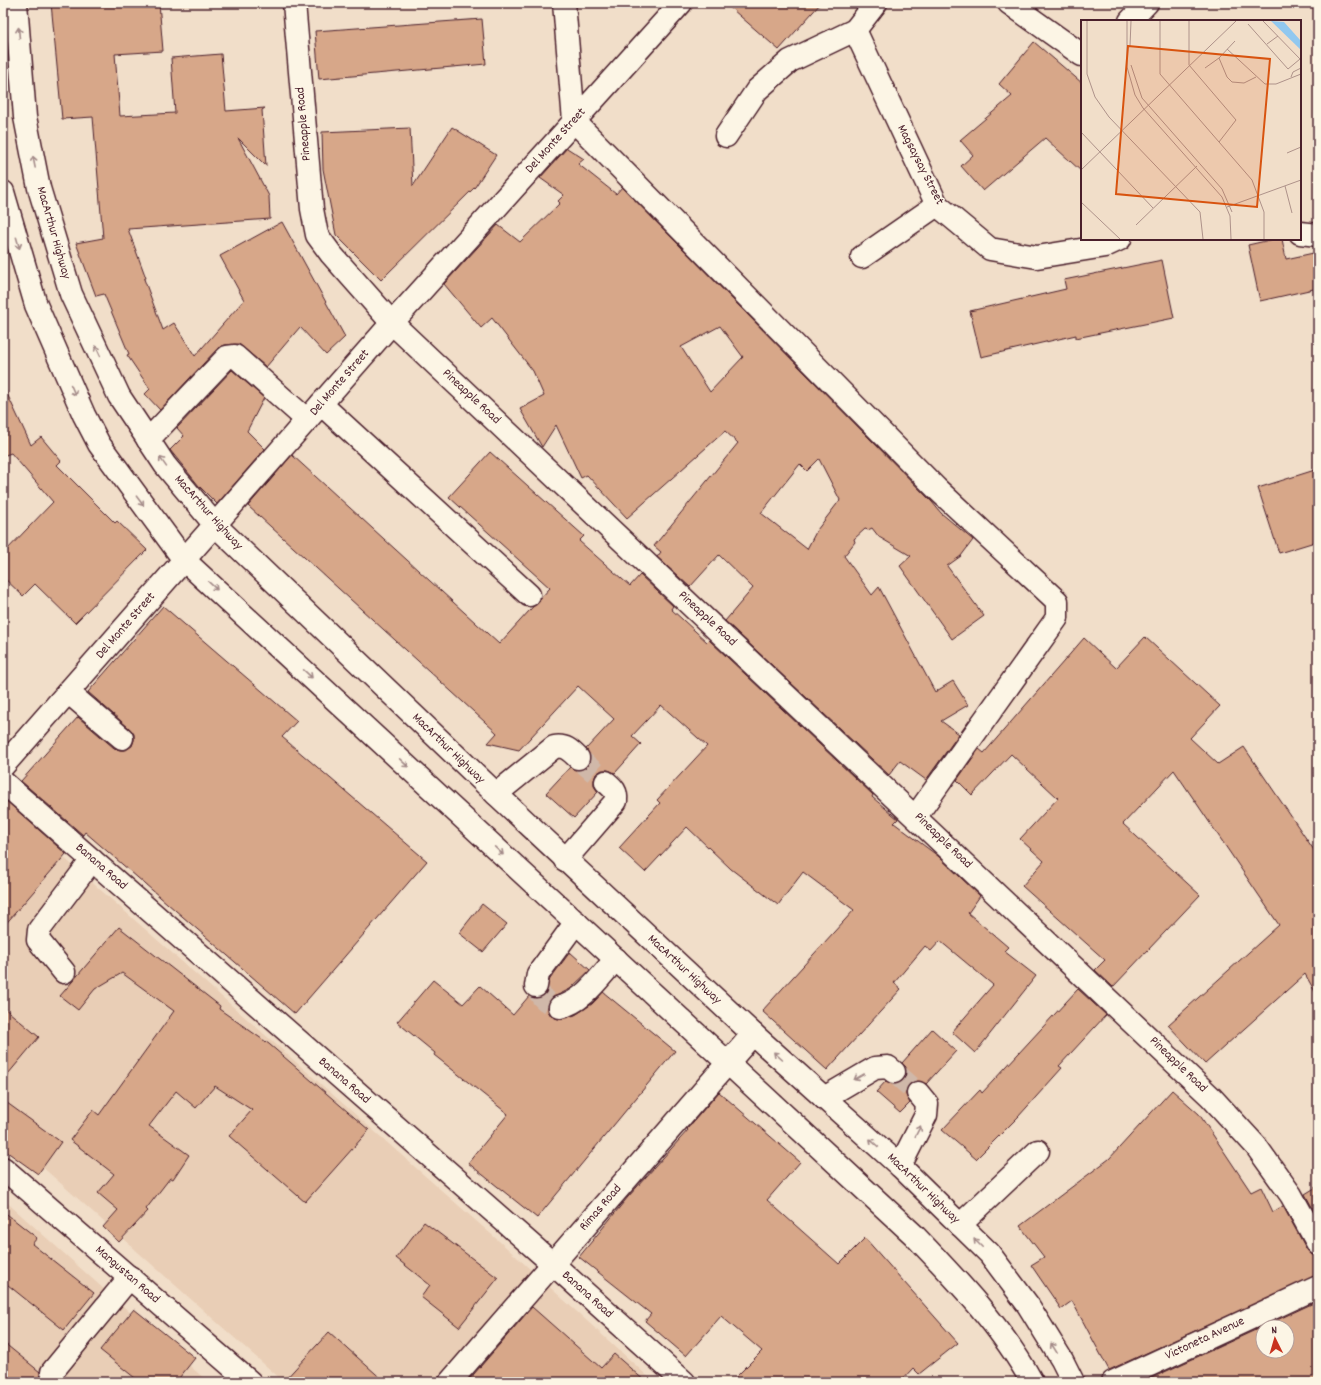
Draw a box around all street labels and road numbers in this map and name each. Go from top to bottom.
street label: Pineapple Road [291,86,317,162]
street label: Del Monte Street [521,104,591,178]
street label: Magsaysay Street [892,122,948,209]
street label: MacArthur Highway [31,185,75,282]
street label: Del Monte Street [306,345,375,421]
street label: Pineapple Road [437,365,505,429]
street label: MacArthur Highway [169,471,247,555]
street label: Pineapple Road [673,587,741,651]
street label: Del Monte Street [92,588,161,664]
street label: MacArthur Highway [407,709,489,789]
street label: Pineapple Road [910,808,976,874]
street label: Banana Road [71,839,131,895]
street label: MacArthur Highway [643,931,726,1010]
street label: Pineapple Road [1145,1032,1211,1098]
street label: Banana Road [314,1053,374,1109]
street label: MacArthur Highway [882,1149,964,1229]
street label: Rimas Road [575,1180,627,1236]
street label: Mangustan Road [90,1241,164,1309]
street label: Banana Road [557,1267,617,1323]
street label: Victoneta Avenue [1162,1312,1248,1366]

